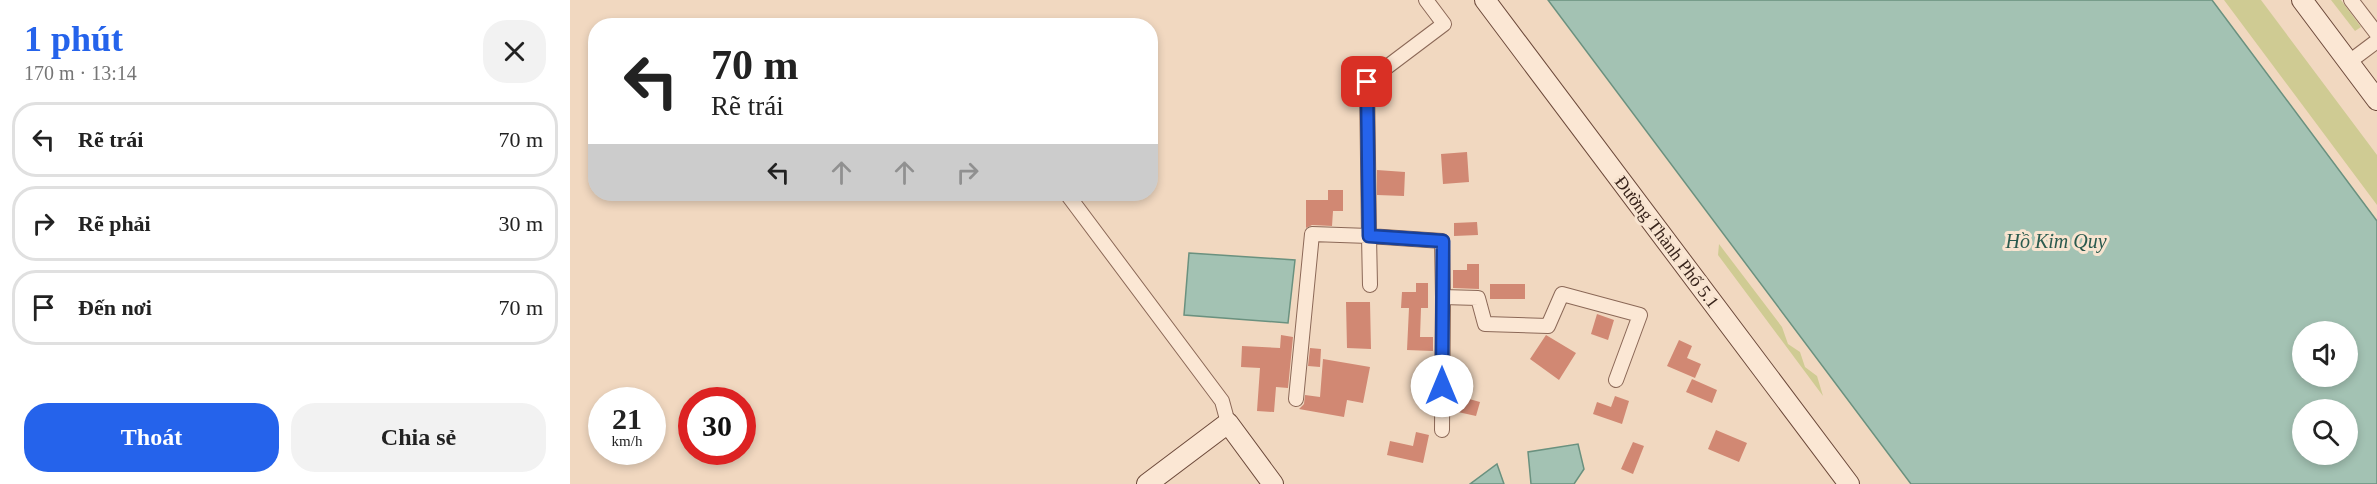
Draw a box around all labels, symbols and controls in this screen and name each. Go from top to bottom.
text: 1 phút [24,19,123,59]
button: close [483,20,546,83]
icon: left [612,42,690,120]
text: 70 m [711,42,799,88]
pin [1341,56,1392,107]
text: 170 m · 13:14 [24,62,137,84]
icon: arrive [1350,65,1383,98]
text: Rẽ trái [711,91,784,121]
icon: left [27,123,60,156]
text: Rẽ trái [78,127,143,152]
text: 70 m [498,127,543,152]
icon: left [762,156,795,189]
icon: ahead [825,156,858,189]
icon: ahead [888,156,921,189]
icon: right [951,156,984,189]
street label: Đường Thành Phố 5.1 [1611,172,1723,312]
icon: right [27,207,60,240]
text: Rẽ phải [78,211,151,236]
text: 30 m [498,211,543,236]
water label: Hồ Kim Quy [2004,230,2107,253]
icon: arrive [27,291,60,324]
text: Đến nơi [78,295,152,320]
text: 70 m [498,295,543,320]
map controls [2292,321,2358,465]
button: sound [2292,321,2358,387]
position arrow [1410,354,1474,418]
speed limit sign: 30 [678,387,756,465]
button: search [2292,399,2358,465]
text: 21 [612,402,642,435]
button: Thoát [24,403,279,472]
button: Chia sẻ [291,403,546,472]
text: km/h [612,433,642,449]

